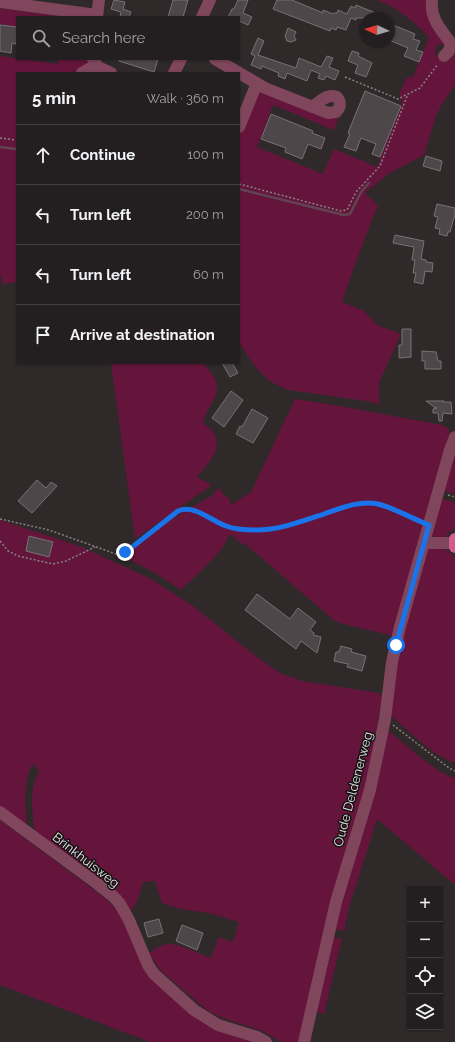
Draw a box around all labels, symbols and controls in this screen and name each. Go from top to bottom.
north arrow [359,12,395,48]
search box [16,16,240,60]
icon: search [30,27,52,49]
text: Search here [62,29,145,47]
text: 5 min [32,88,76,108]
text: Walk · 360 m [146,91,224,106]
icon: ahead [32,144,54,166]
text: Continue [70,146,135,164]
text: 100 m [187,147,224,162]
icon: left [32,204,54,226]
text: Turn left [70,206,131,224]
text: 200 m [186,207,224,222]
icon: left [32,264,54,286]
text: Turn left [70,266,131,284]
text: 60 m [193,267,224,282]
icon: arrive [32,324,54,346]
text: Arrive at destination [70,326,215,344]
route end [116,543,134,561]
route start [387,636,405,654]
street label: Oude Deldenerweg [330,730,376,848]
street label: Brinkhuisweg [50,829,122,891]
map controls [407,886,443,1030]
button: + [407,886,443,922]
button: − [407,922,443,958]
button: locate [407,958,443,994]
button: layers [407,994,443,1030]

